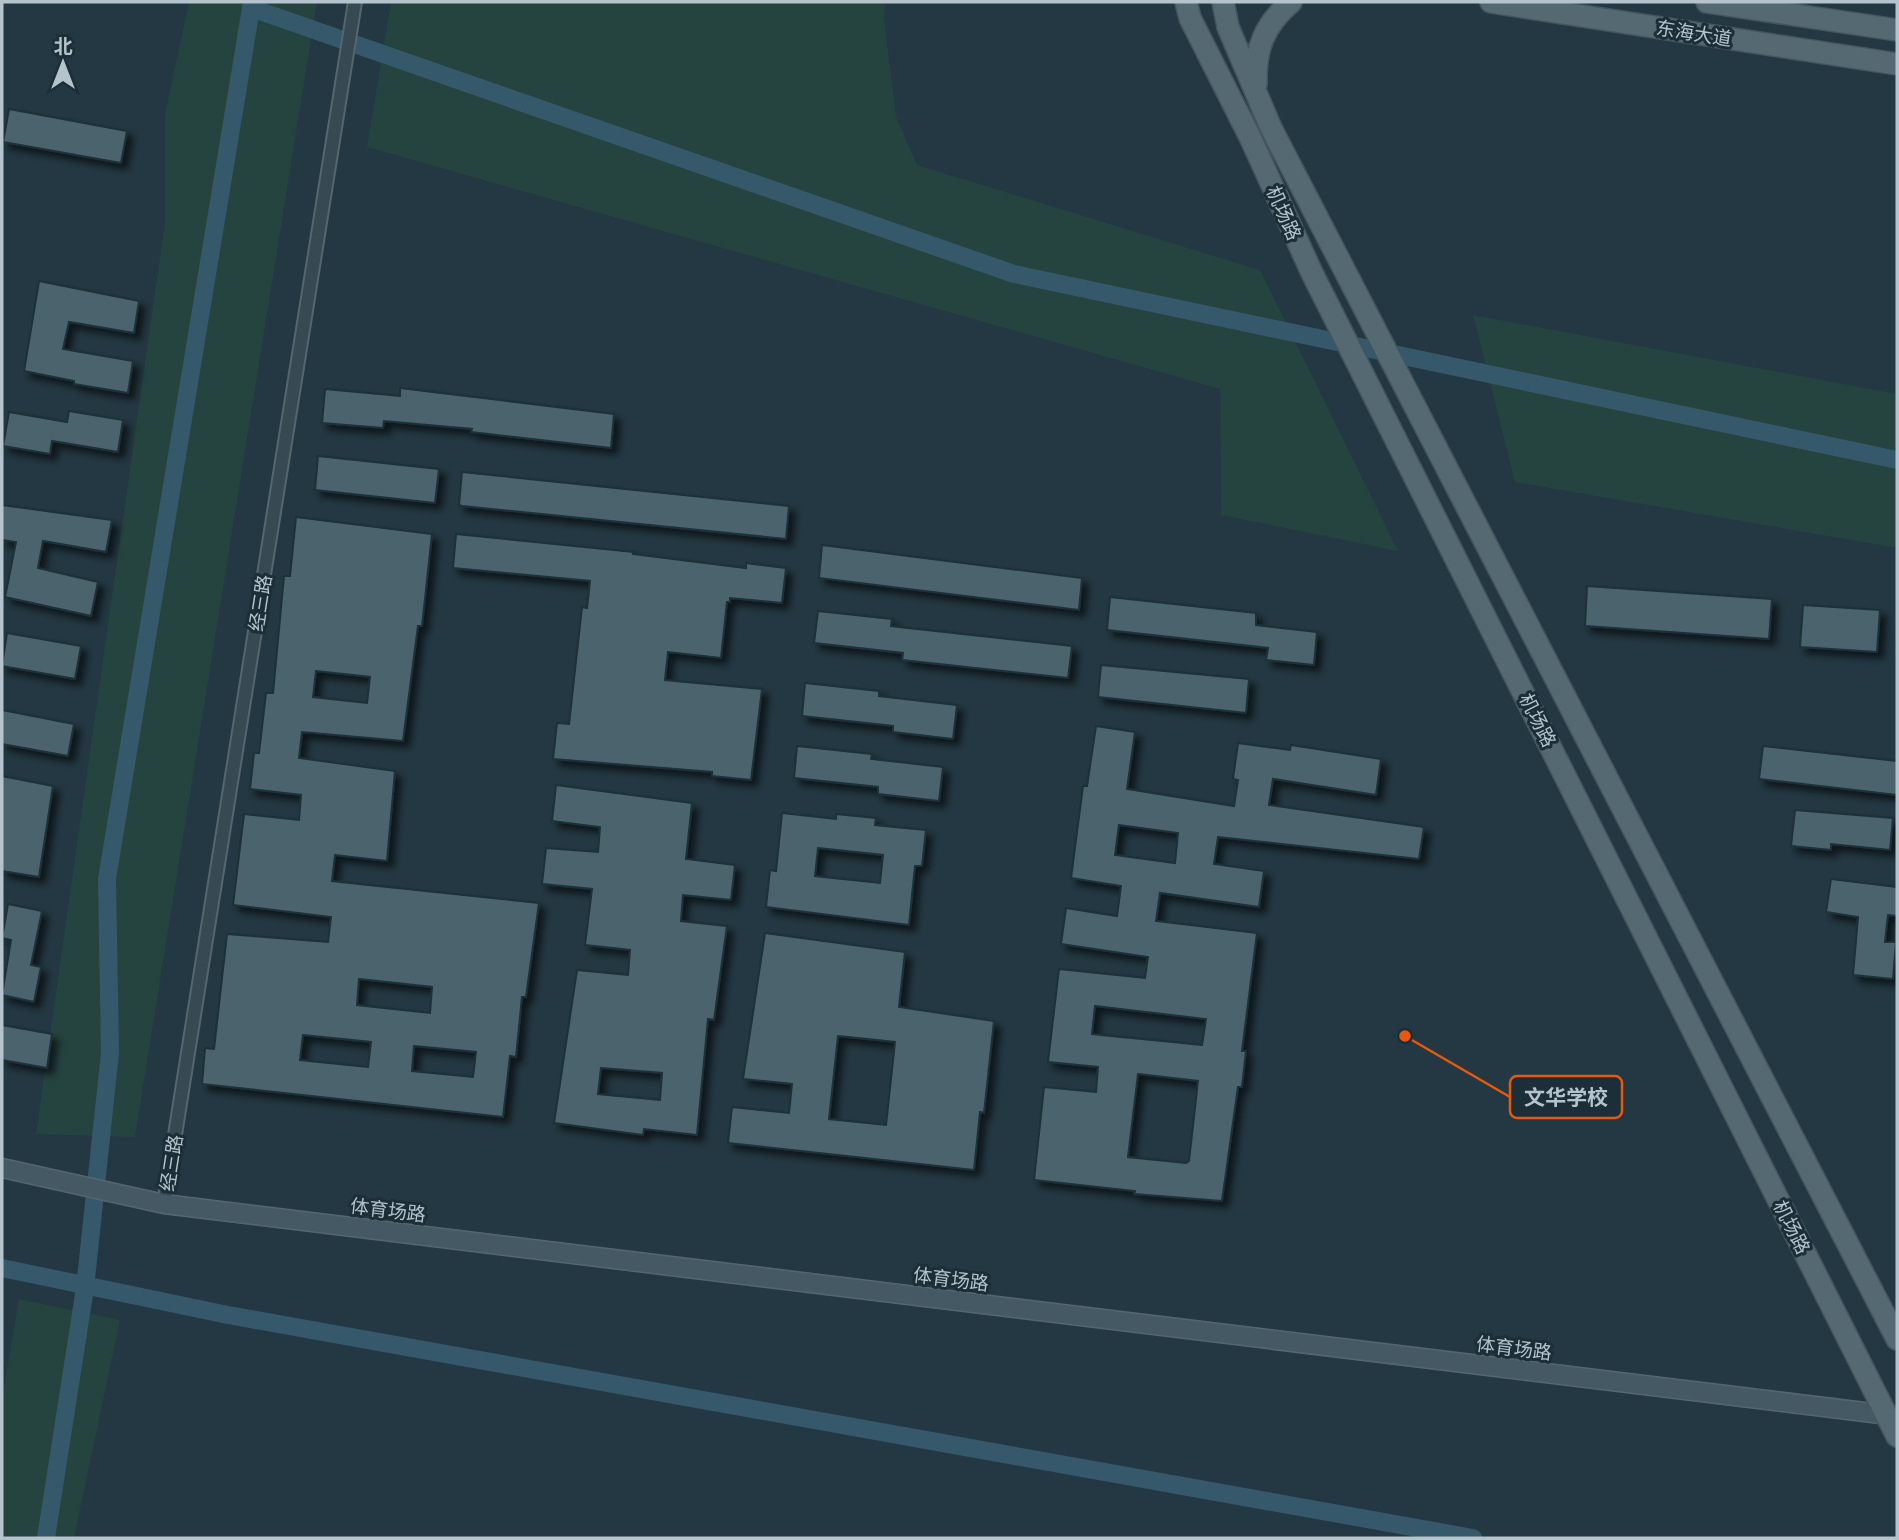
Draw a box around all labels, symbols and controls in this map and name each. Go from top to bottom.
street label: 东海大道 [1654,15,1733,52]
north arrow [28,28,98,98]
text: 北 [53,34,73,59]
street label: 机场路 [1261,182,1307,244]
street label: 经三路 [244,573,277,633]
street label: 机场路 [1513,689,1562,751]
callout: 文华学校 [1510,1076,1622,1118]
text: 文华学校 [1524,1084,1608,1112]
street label: 经三路 [155,1133,188,1193]
street label: 体育场路 [349,1193,427,1228]
street label: 机场路 [1767,1196,1816,1258]
street label: 体育场路 [912,1262,990,1297]
street label: 体育场路 [1475,1331,1553,1366]

